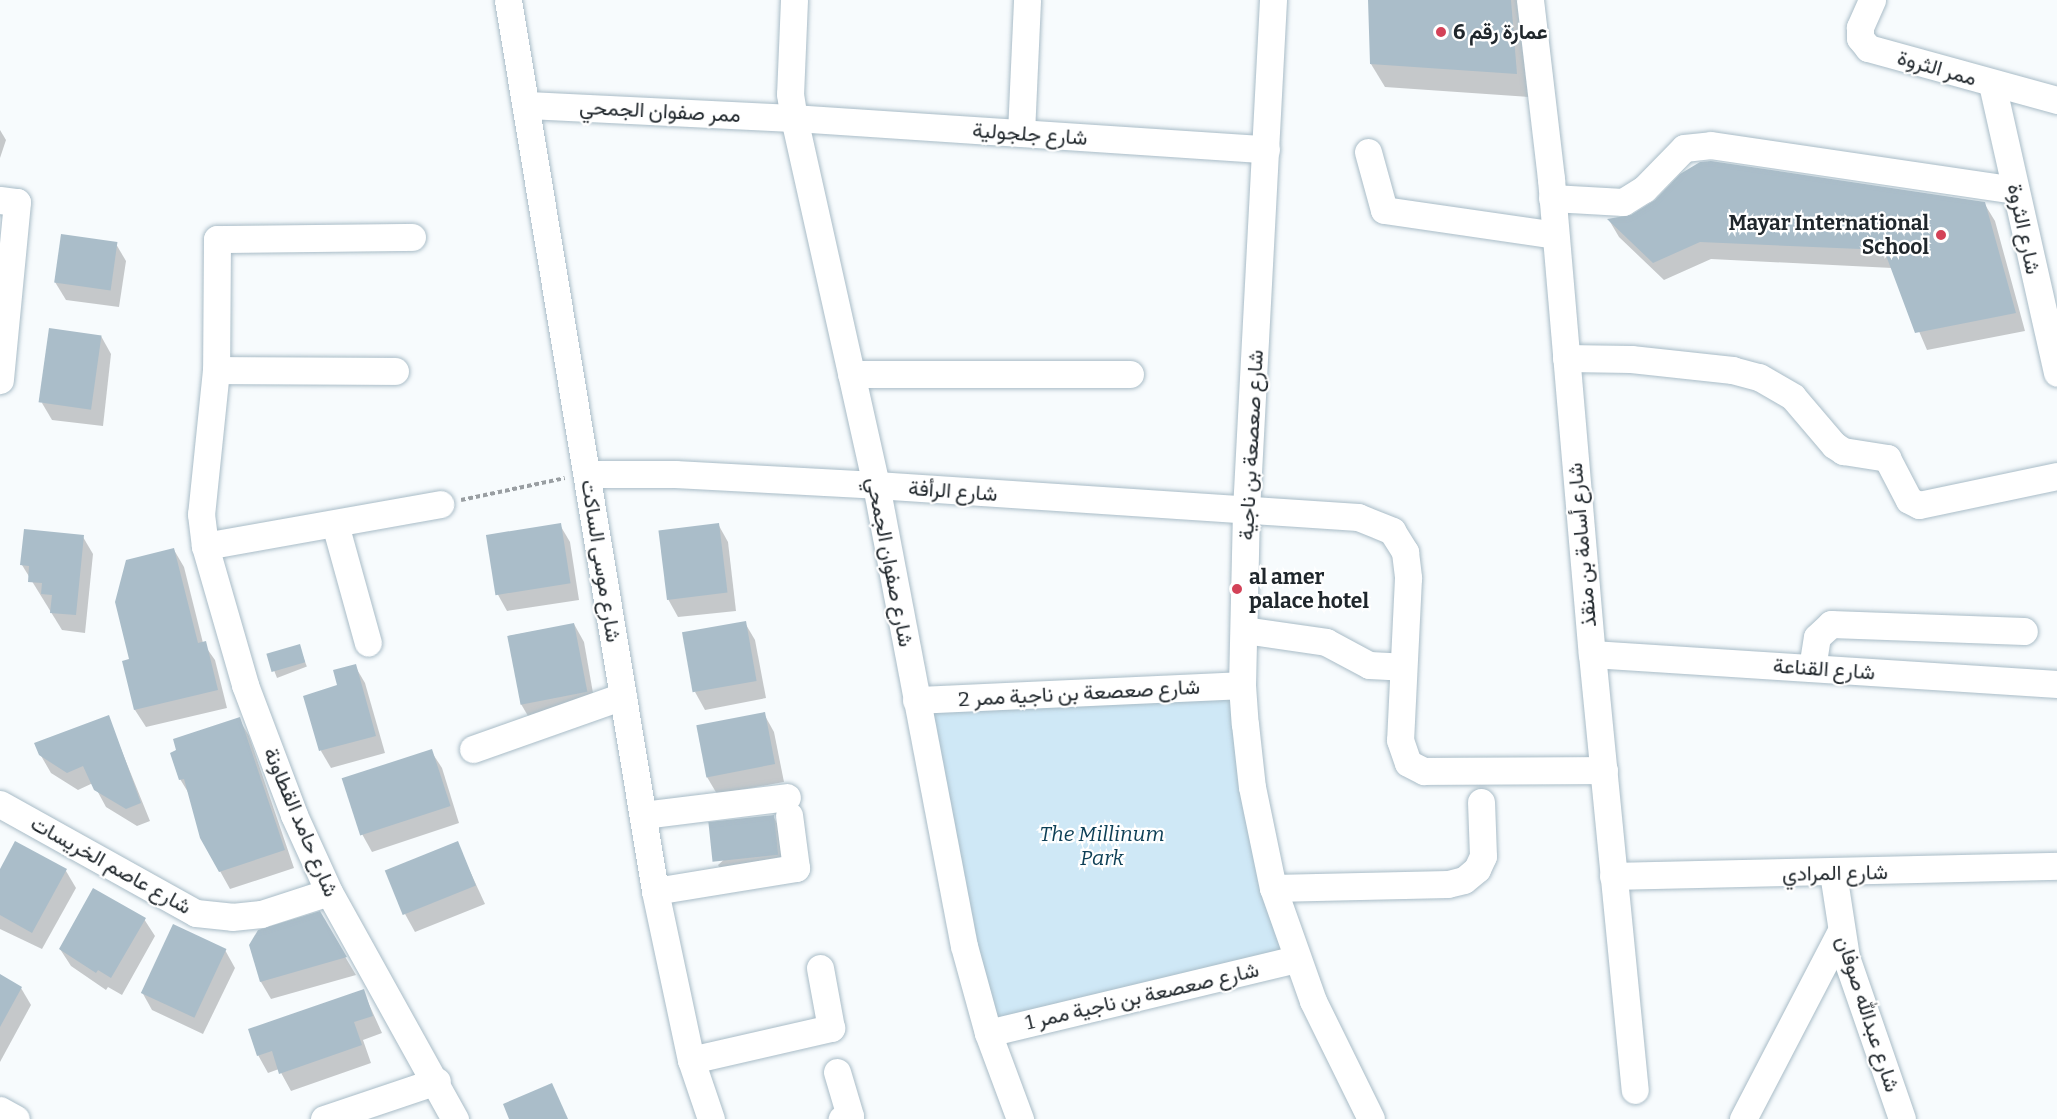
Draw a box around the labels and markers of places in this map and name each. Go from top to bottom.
place label: عمارة رقم 6 [1453,19,1548,45]
marker: عمارة رقم 6 [1434,25,1448,39]
place label: Mayar International School [1729,210,1929,260]
marker: Mayar International School [1934,228,1948,242]
place label: al amer palace hotel [1249,564,1369,614]
marker: al amer palace hotel [1230,582,1244,596]

